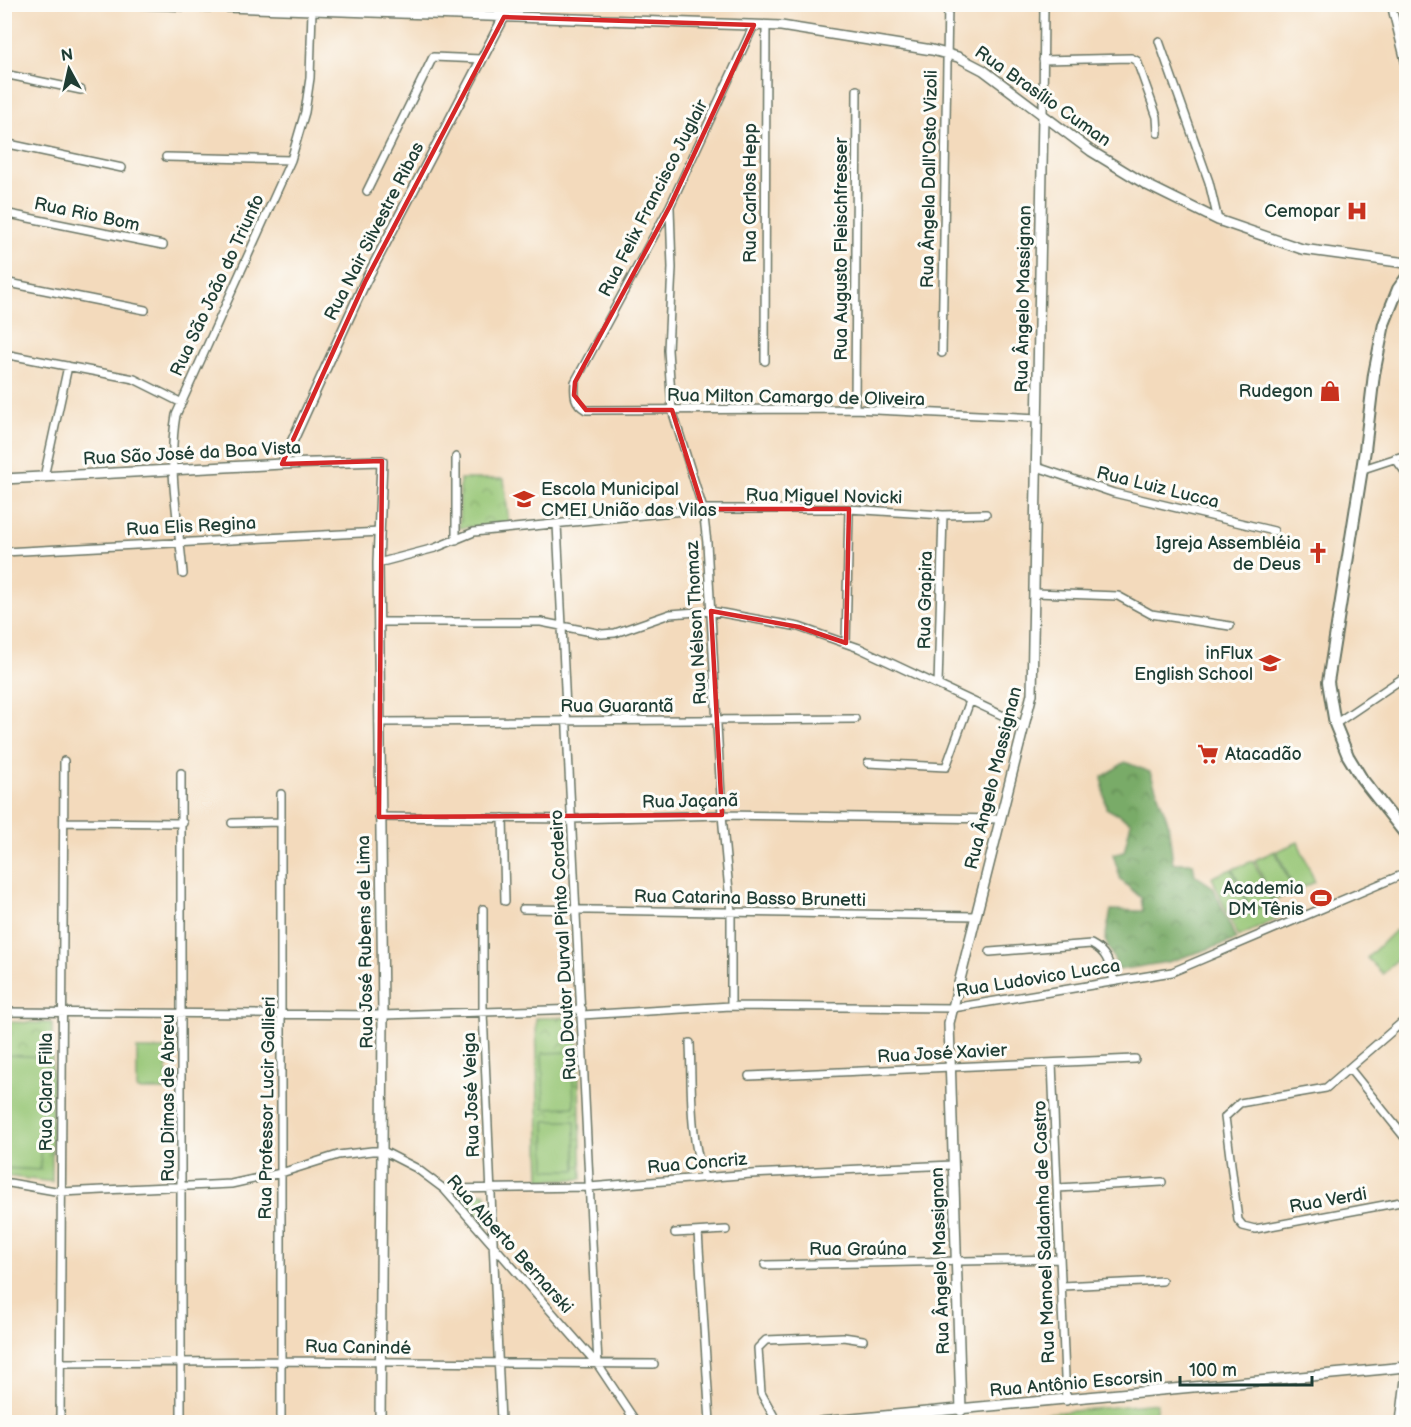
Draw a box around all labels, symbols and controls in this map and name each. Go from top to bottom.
north arrow [39,39,99,99]
street label: Rua Brasílio Cuman [971,42,1115,151]
text: N [60,45,74,66]
street label: Rua Ângela Dall'Osto Vizoli [915,70,942,288]
street label: Rua Felix Francisco Juglair [595,96,713,300]
street label: Rua Carlos Hepp [740,123,761,263]
street label: Rua Augusto Fleischfresser [831,137,852,361]
street label: Rua Nair Silvestre Ribas [320,138,429,324]
street label: Rua São João do Triunfo [166,191,269,380]
street label: Rua Rio Bom [32,193,142,236]
hospital icon: Cemopar [1345,199,1369,223]
place label: Cemopar [1264,201,1340,222]
street label: Rua Ângelo Massignan [1009,205,1036,393]
shop icon: Rudegon [1318,379,1342,403]
place label: Rudegon [1238,381,1313,402]
street label: Rua Milton Camargo de Oliveira [667,385,925,410]
street label: Rua São José da Boa Vista [82,437,302,470]
street label: Rua Luiz Lucca [1094,462,1221,513]
place label: Escola Municipal CMEI União das Vilas [541,479,717,521]
street label: Rua Miguel Novicki [745,485,903,508]
school or university icon: Escola Municipal CMEI União das Vilas [512,487,536,511]
street label: Rua Elis Regina [125,513,257,540]
place label: Igreja Assembléia de Deus [1156,533,1301,575]
street label: Rua Nélson Thomaz [682,540,711,705]
church icon: Igreja Assembléia de Deus [1306,541,1330,565]
street label: Rua Grapira [914,550,937,650]
place label: inFlux English School [1134,643,1254,685]
school or university icon: inFlux English School [1258,651,1282,675]
street label: Rua Ângelo Massignan [959,684,1026,872]
street label: Rua Guarantã [560,696,674,717]
supermarket icon: Atacadão [1196,742,1220,766]
place label: Atacadão [1225,744,1302,765]
street label: Rua Jaçanã [642,790,738,813]
street label: Rua Doutor Durval Pinto Cordeiro [546,809,581,1081]
street label: Rua José Rubens de Lima [353,835,378,1049]
place label: Academia DM Tênis [1223,878,1304,920]
street label: Rua Catarina Basso Brunetti [634,886,866,911]
sports icon: Academia DM Tênis [1309,886,1333,910]
street label: Rua Ludovico Lucca [955,955,1122,1002]
street label: Rua Professor Lucir Gallieri [255,996,280,1220]
street label: Rua Dimas de Abreu [158,1014,179,1182]
street label: Rua José Veiga [459,1032,484,1158]
street label: Rua Clara Filla [36,1033,57,1151]
street label: Rua José Xavier [877,1040,1008,1067]
street label: Rua Manoel Saldanha de Castro [1029,1100,1060,1364]
street label: Rua Concriz [646,1149,748,1178]
street label: Rua Ângelo Massignan [925,1167,954,1355]
street label: Rua Alberto Bernarski [442,1171,577,1318]
street label: Rua Verdi [1288,1183,1369,1218]
street label: Rua Graúna [809,1239,907,1260]
street label: Rua Canindé [305,1336,412,1359]
scale bar [1180,1349,1312,1387]
text: 100 m [1189,1360,1237,1381]
street label: Rua Antônio Escorsin [988,1365,1164,1402]

